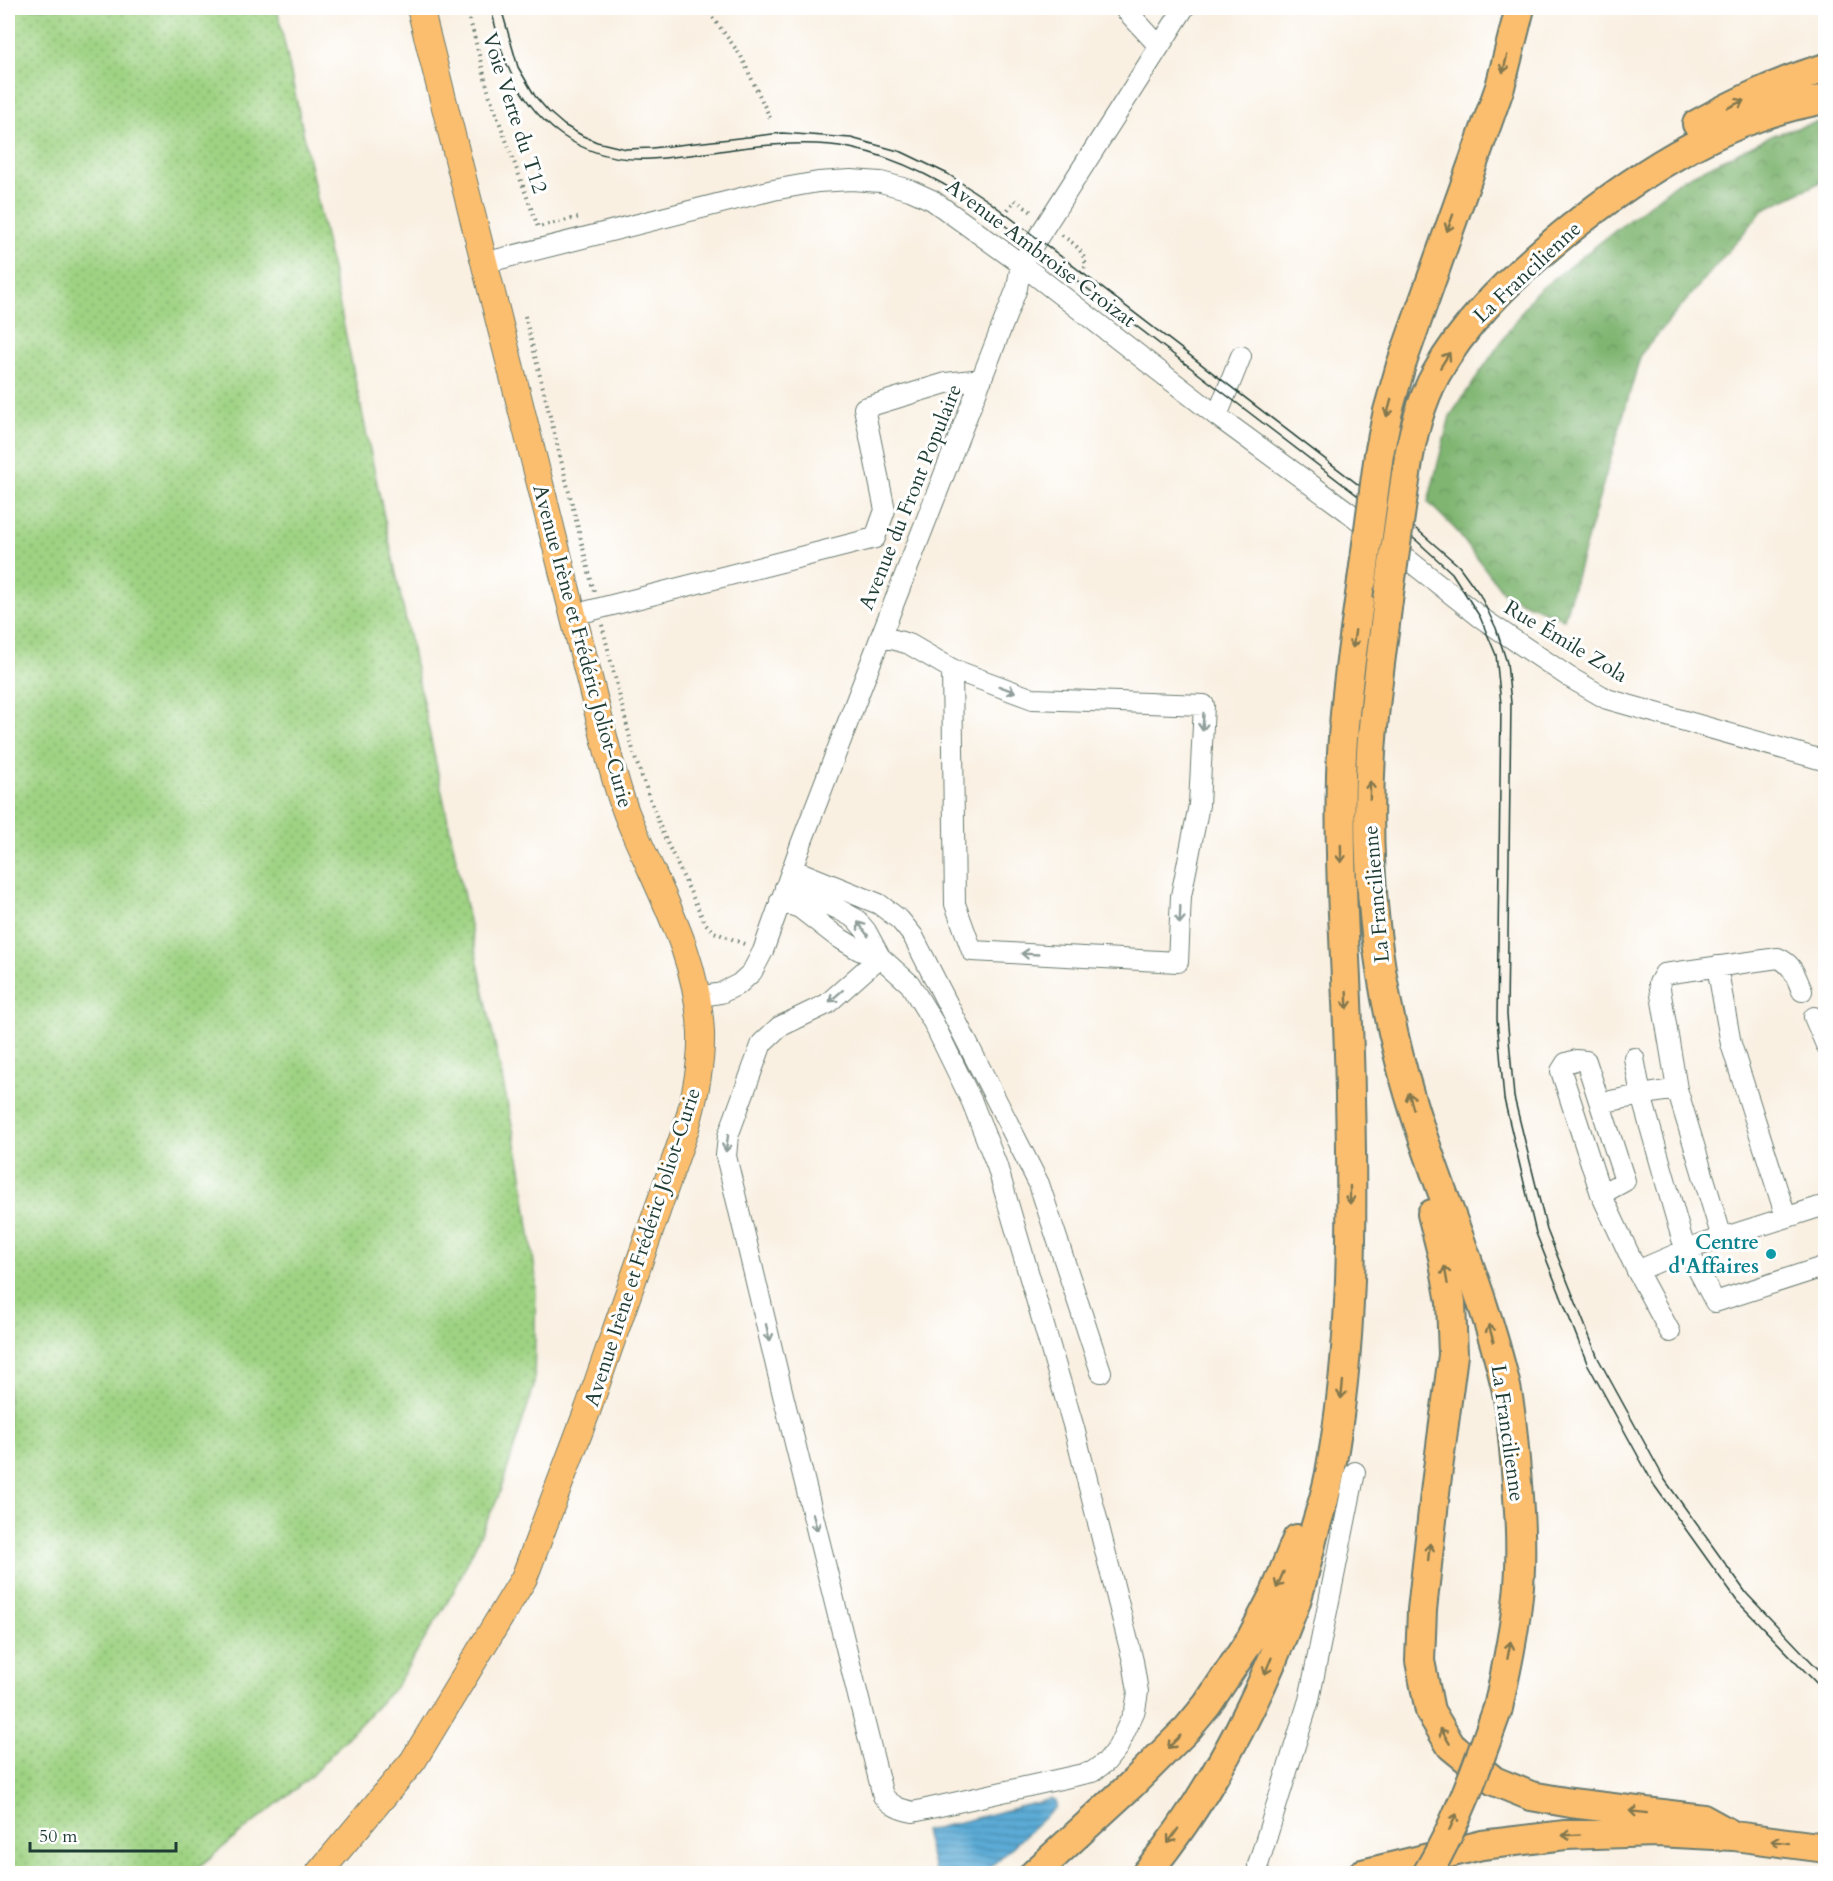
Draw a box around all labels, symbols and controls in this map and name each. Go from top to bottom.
street label: Voie Verte du T12 [475,29,554,198]
one-way arrow [1499,54,1511,73]
one-way arrow [1727,97,1745,109]
street label: Avenue Ambroise Croizat [940,172,1142,335]
one-way arrow [1444,213,1455,231]
street label: La Francilienne [1467,215,1588,330]
one-way arrow [1439,352,1451,369]
street label: Avenue du Front Populaire [852,380,969,614]
one-way arrow [1383,398,1394,417]
street label: Avenue Irène et Frédéric Joliot-Curie [525,481,640,811]
street label: Rue Émile Zola [1499,593,1633,690]
one-way arrow [1348,628,1359,648]
one-way arrow [997,685,1015,696]
one-way arrow [1198,711,1209,731]
one-way arrow [1365,780,1376,800]
street label: La Francilienne [1356,824,1397,964]
one-way arrow [1335,844,1347,864]
one-way arrow [1175,904,1186,924]
one-way arrow [857,921,869,937]
one-way arrow [1021,948,1041,959]
one-way arrow [829,989,844,1003]
one-way arrow [1341,990,1352,1010]
street label: Avenue Irène et Frédéric Joliot-Curie [577,1084,708,1410]
one-way arrow [1405,1092,1416,1111]
one-way arrow [722,1133,733,1152]
one-way arrow [1344,1185,1356,1205]
place label: Centre d'Affaires [1668,1228,1759,1281]
marker: Centre d'Affaires [1764,1247,1778,1261]
one-way arrow [1441,1266,1452,1285]
one-way arrow [763,1323,774,1342]
one-way arrow [1485,1324,1496,1343]
street label: La Francilienne [1484,1363,1531,1503]
one-way arrow [1336,1380,1347,1399]
one-way arrow [809,1512,821,1531]
one-way arrow [1424,1543,1435,1562]
one-way arrow [1274,1570,1285,1588]
one-way arrow [1504,1641,1515,1661]
one-way arrow [1262,1657,1273,1675]
one-way arrow [1438,1727,1451,1744]
one-way arrow [1167,1734,1181,1749]
one-way arrow [1629,1806,1649,1817]
one-way arrow [1448,1813,1460,1831]
scale bar [30,1815,176,1853]
text: 50 m [39,1824,78,1849]
one-way arrow [1167,1827,1179,1844]
one-way arrow [1561,1830,1581,1841]
one-way arrow [1770,1836,1790,1847]

